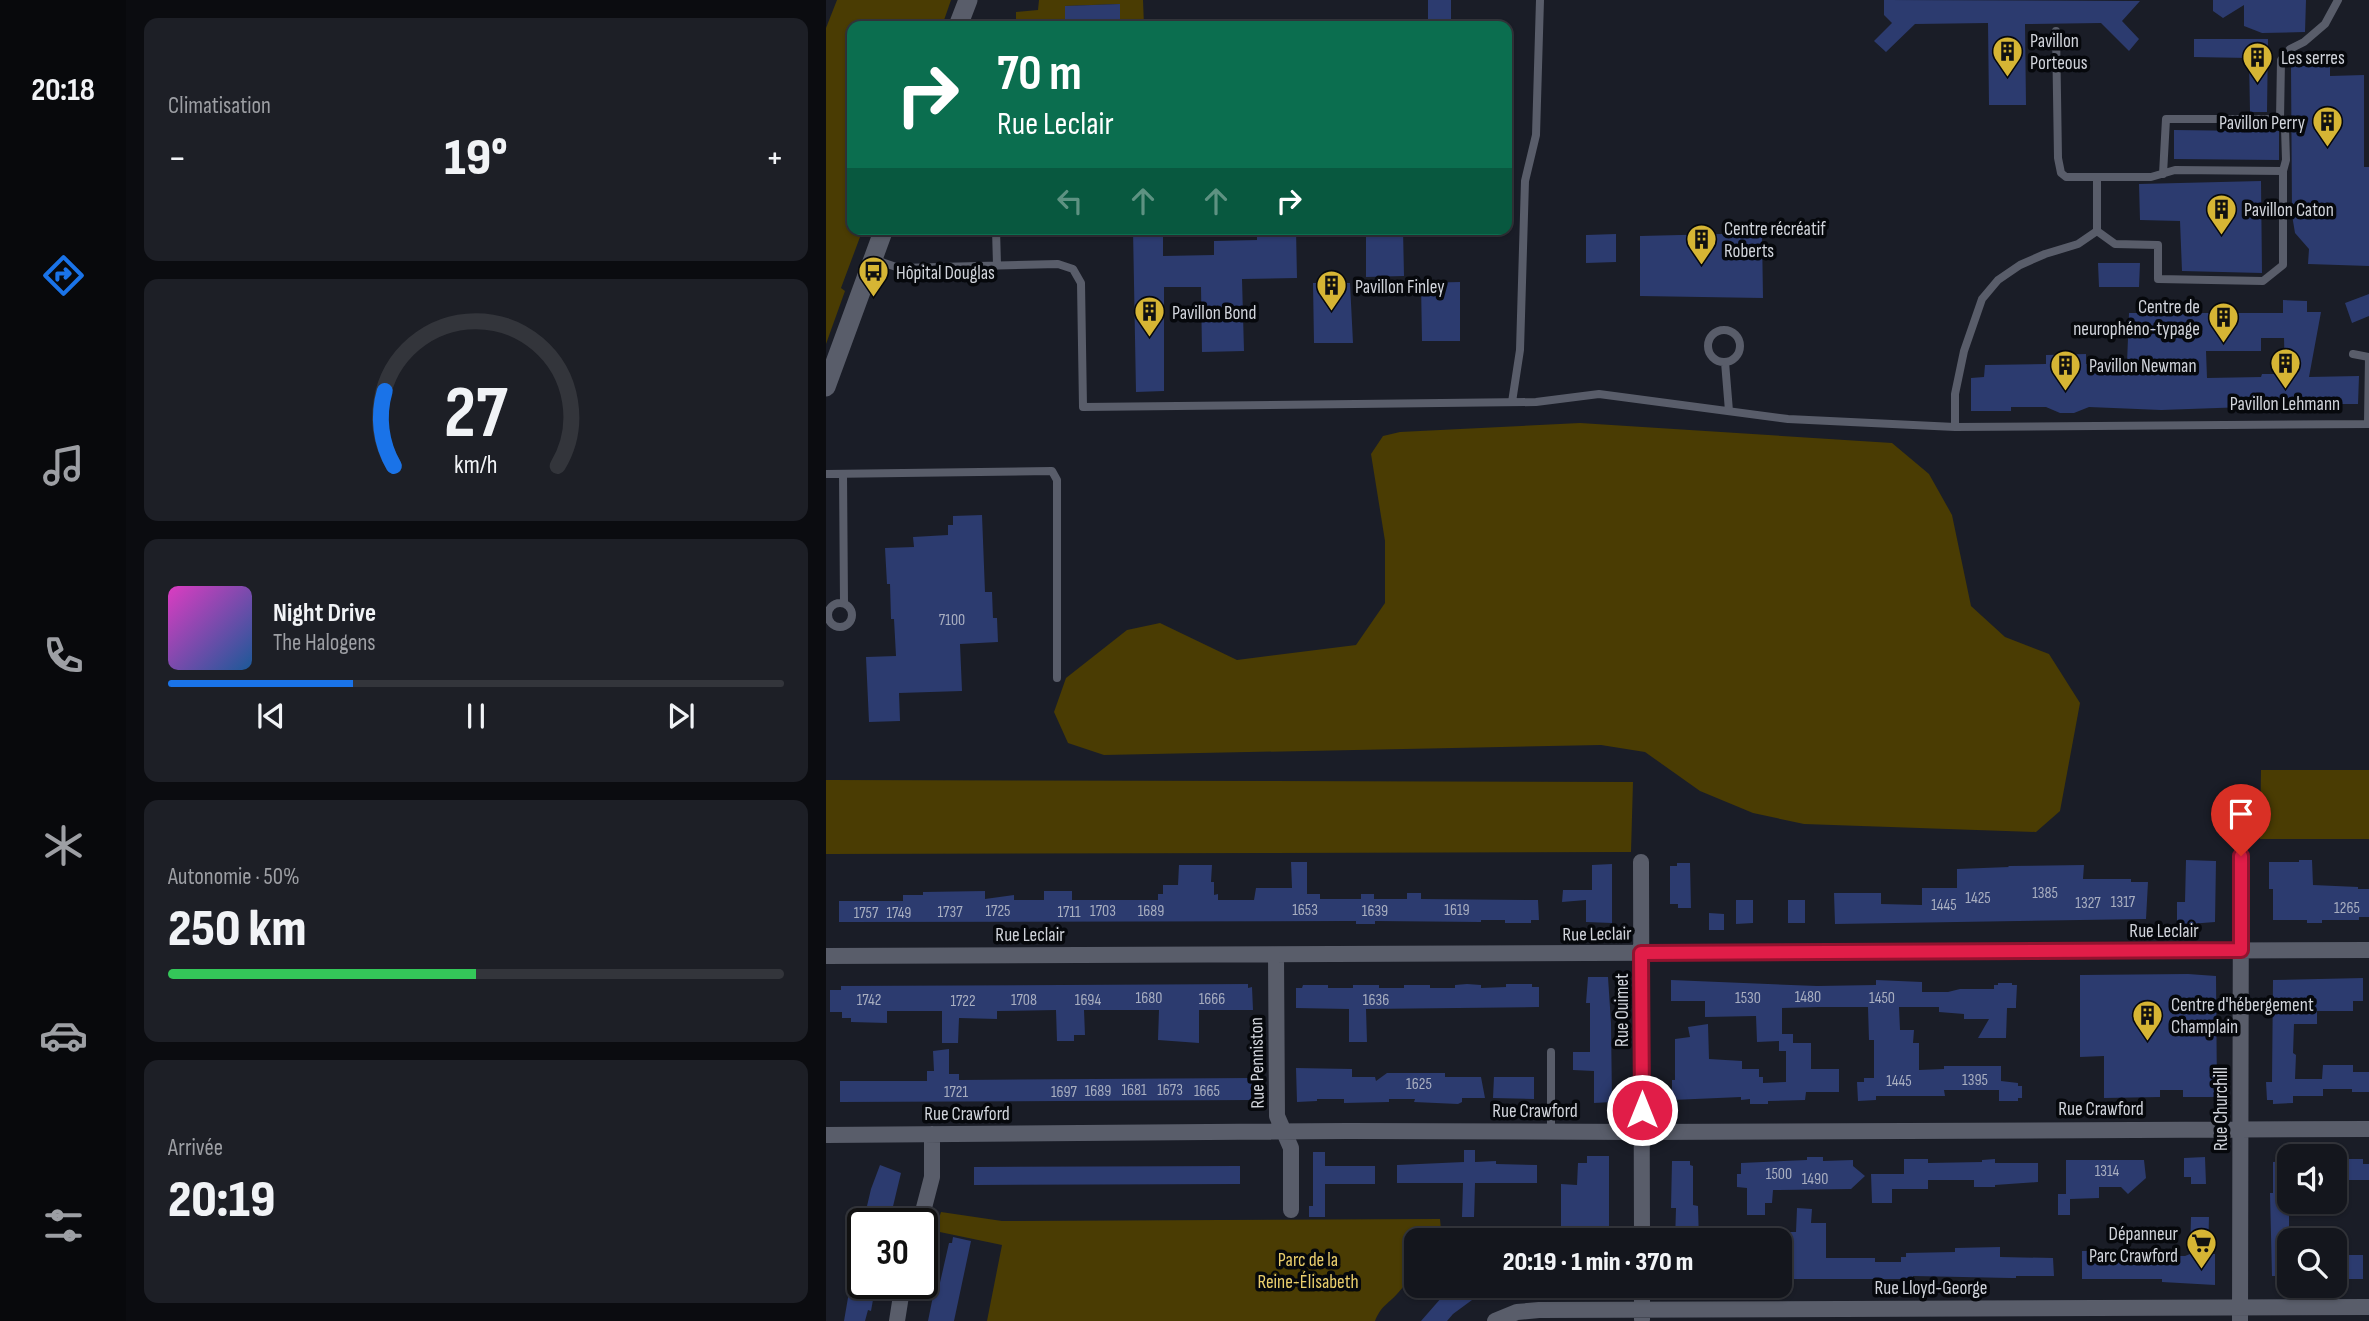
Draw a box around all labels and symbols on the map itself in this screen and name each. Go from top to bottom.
place label: Pavillon Porteous [2030,30,2088,75]
building icon: Pavillon Porteous [1990,34,2024,78]
building icon: Les serres [2241,40,2275,84]
place label: Les serres [2281,47,2345,70]
building icon: Pavillon Perry [2311,105,2345,149]
place label: Pavillon Perry [2219,112,2306,135]
building icon: Pavillon Caton [2204,192,2238,236]
place label: Pavillon Caton [2244,199,2334,222]
place label: Centre récréatif Roberts [1724,218,1826,263]
building icon: Centre récréatif Roberts [1684,222,1718,266]
bus stop icon: Hôpital Douglas [856,255,890,299]
place label: Hôpital Douglas [896,262,995,285]
building icon: Pavillon Finley [1315,269,1349,313]
place label: Pavillon Finley [1355,276,1445,299]
building icon: Pavillon Bond [1132,295,1166,339]
place label: Centre de neurophéno-typage [2073,296,2200,341]
building icon: Centre de neurophéno-typage [2206,300,2240,344]
place label: Pavillon Bond [1172,302,1256,325]
building icon: Pavillon Lehmann [2268,347,2302,391]
building icon: Pavillon Newman [2049,348,2083,392]
place label: Pavillon Newman [2089,355,2197,378]
place label: Pavillon Lehmann [2230,393,2340,416]
house number: 7100 [939,611,965,630]
pin [2211,784,2271,856]
house number: 1385 [2032,884,2058,903]
house number: 1425 [1965,889,1991,908]
house number: 1317 [2111,893,2136,912]
house number: 1327 [2075,894,2101,913]
house number: 1445 [1931,896,1957,915]
house number: 1265 [2334,899,2360,918]
house number: 1653 [1292,901,1318,920]
house number: 1619 [1444,901,1470,920]
house number: 1725 [986,902,1010,921]
house number: 1703 [1090,902,1116,921]
house number: 1689 [1138,902,1164,921]
house number: 1639 [1362,902,1388,921]
house number: 1737 [937,903,963,922]
house number: 1711 [1057,903,1081,922]
house number: 1757 [854,904,879,923]
house number: 1749 [887,904,911,923]
street label: Rue Leclair [2129,920,2199,943]
street label: Rue Leclair [1562,922,1632,947]
street label: Rue Leclair [995,924,1065,947]
street label: Rue Ouimet [1611,973,1634,1047]
house number: 1480 [1795,988,1821,1007]
house number: 1680 [1136,989,1162,1008]
house number: 1530 [1735,989,1761,1008]
house number: 1450 [1869,989,1895,1008]
house number: 1666 [1199,990,1225,1009]
house number: 1742 [857,991,881,1010]
house number: 1708 [1011,991,1037,1010]
house number: 1694 [1075,991,1101,1010]
house number: 1636 [1363,991,1389,1010]
house number: 1722 [950,992,976,1011]
place label: Centre d'hébergement Champlain [2171,994,2314,1039]
building icon: Centre d'hébergement Champlain [2131,998,2165,1042]
street label: Rue Penniston [1245,1017,1270,1109]
street label: Rue Churchill [2210,1067,2233,1151]
house number: 1395 [1962,1071,1988,1090]
house number: 1445 [1886,1072,1912,1091]
position arrow [1605,1073,1679,1147]
house number: 1625 [1406,1075,1432,1094]
house number: 1681 [1121,1081,1147,1100]
house number: 1673 [1157,1081,1183,1100]
house number: 1689 [1085,1082,1111,1101]
house number: 1665 [1194,1082,1220,1101]
house number: 1721 [944,1083,968,1102]
house number: 1697 [1051,1083,1078,1102]
street label: Rue Crawford [2058,1098,2144,1121]
street label: Rue Crawford [1492,1100,1578,1123]
street label: Rue Crawford [924,1103,1010,1126]
house number: 1314 [2095,1162,2120,1181]
house number: 1500 [1766,1165,1792,1184]
house number: 1490 [1802,1170,1828,1189]
speed limit sign: 30 [847,1208,938,1299]
place label: Dépanneur Parc Crawford [2089,1223,2179,1268]
supermarket icon: Dépanneur Parc Crawford [2184,1227,2218,1271]
park label: Parc de la Reine-Élisabeth [1257,1249,1359,1294]
street label: Rue Lloyd-George [1875,1277,1987,1300]

